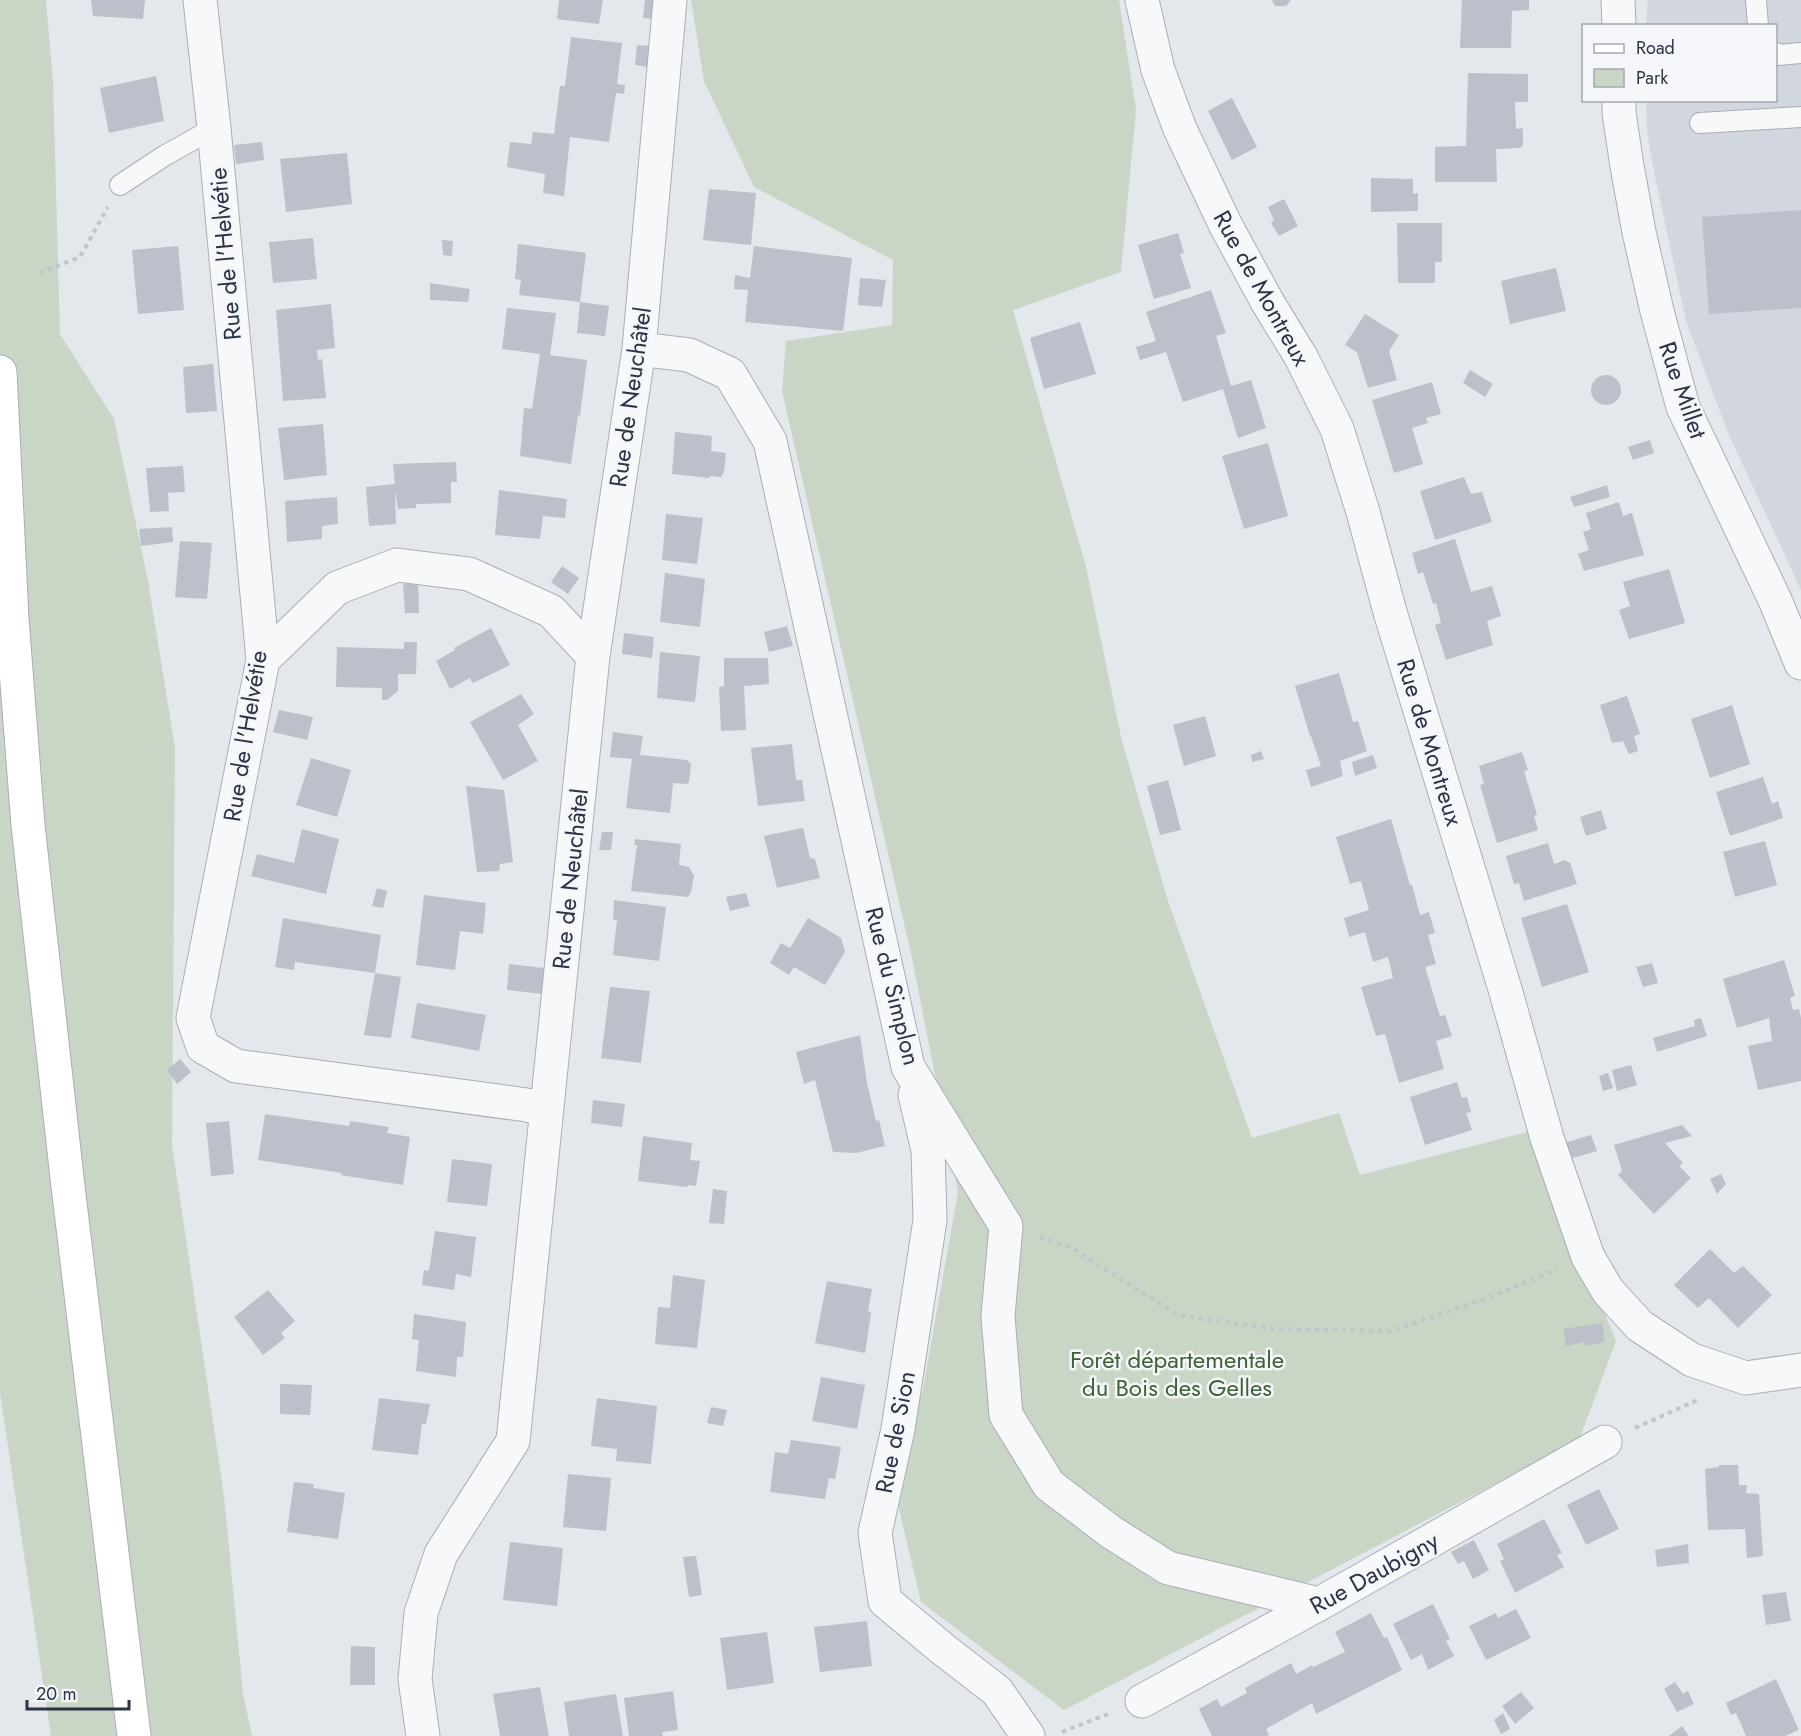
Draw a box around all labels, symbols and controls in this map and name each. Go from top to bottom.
legend [1582,24,1777,102]
text: Road [1636,35,1675,61]
text: Park [1636,65,1668,91]
street label: Rue de l'Helvétie [200,166,250,342]
street label: Rue de Montreux [1205,204,1320,373]
street label: Rue de Neuchâtel [600,305,660,489]
street label: Rue Millet [1650,337,1716,443]
street label: Rue de l'Helvétie [214,648,276,824]
street label: Rue de Montreux [1388,654,1472,831]
street label: Rue de Neuchâtel [543,787,597,971]
street label: Rue du Simplon [856,903,930,1069]
park label: Forêt départementale du Bois des Gelles [1070,1342,1284,1405]
street label: Rue de Sion [866,1368,924,1496]
street label: Rue Daubigny [1303,1523,1445,1623]
scale bar [27,1673,129,1711]
text: 20 m [36,1681,76,1707]

